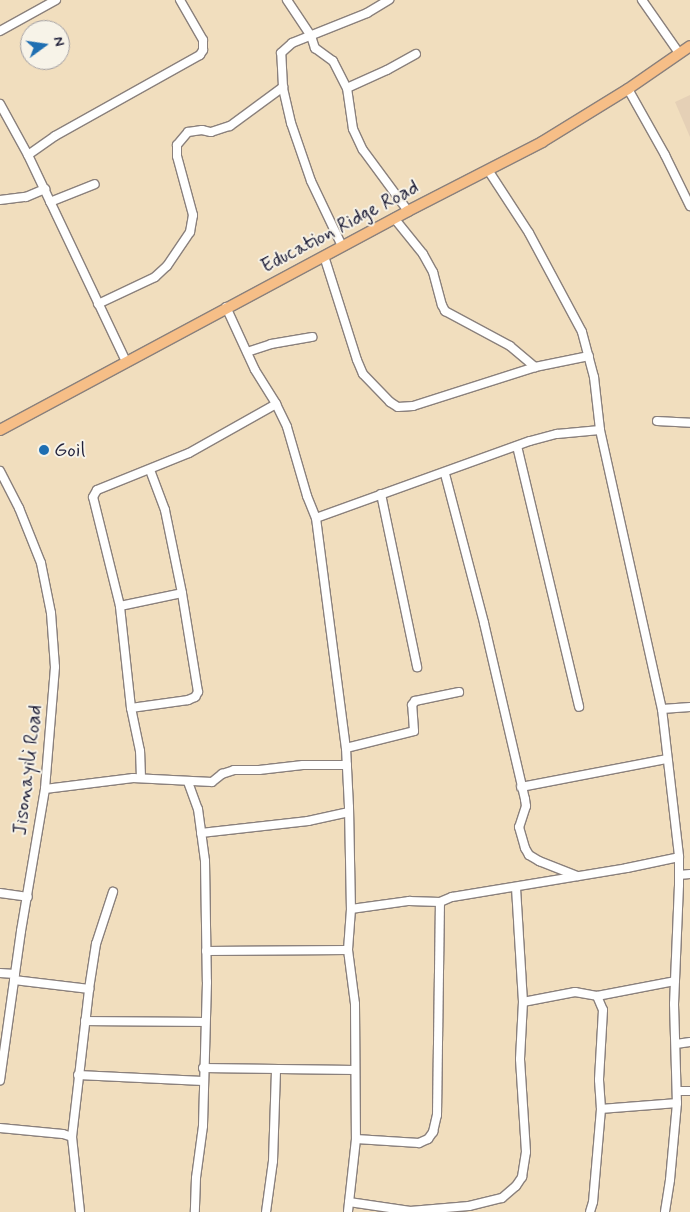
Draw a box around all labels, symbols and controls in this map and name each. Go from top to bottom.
north arrow [20,20,70,70]
text: N [49,35,68,48]
street label: Education Ridge Road [257,175,423,279]
place label: Goil [54,438,85,462]
marker: Goil [38,444,50,456]
street label: Jisonayili Road [8,703,48,837]

